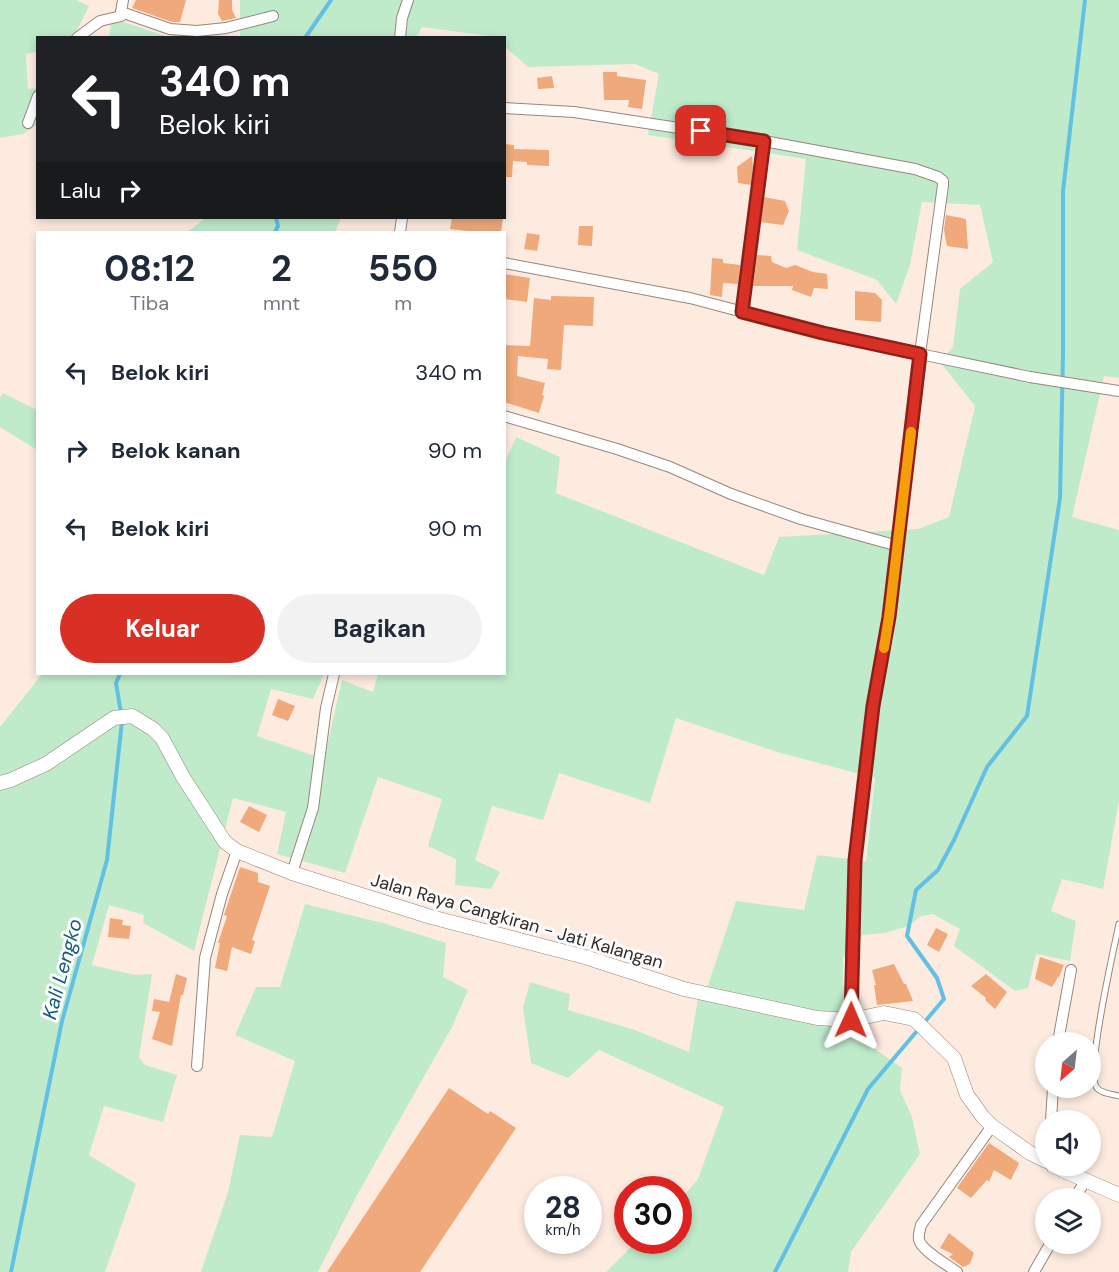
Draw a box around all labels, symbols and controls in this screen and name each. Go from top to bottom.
text: 340 m [159,54,291,109]
icon: left [60,60,138,138]
pin [675,105,726,156]
text: Belok kiri [159,107,270,142]
icon: arrive [684,114,717,147]
icon: right [113,174,146,207]
text: Lalu [60,176,101,205]
text: 08:12 [104,245,195,292]
text: 2 [271,245,292,292]
text: 550 [368,245,438,292]
text: Tiba [130,290,169,316]
text: mnt [263,290,300,316]
text: m [394,290,412,316]
icon: left [60,356,93,389]
text: Belok kiri [111,358,209,387]
text: 340 m [415,358,482,387]
icon: right [60,434,93,467]
text: Belok kanan [111,436,241,465]
text: 90 m [428,436,482,465]
icon: left [60,512,93,545]
text: Belok kiri [111,514,209,543]
text: 90 m [428,514,482,543]
button: Keluar [60,594,265,663]
button: Bagikan [277,594,482,663]
street label: Jalan Raya Cangkiran - Jati Kalangan [368,868,666,974]
water label: Kali Lengko [36,916,88,1022]
position arrow [819,988,883,1052]
north arrow [1035,1032,1101,1098]
map controls [1035,1032,1101,1254]
button: sound [1035,1110,1101,1176]
speed limit sign: 30 [614,1176,692,1254]
text: 28 [545,1188,581,1227]
button: layers [1035,1188,1101,1254]
text: km/h [545,1220,581,1240]

